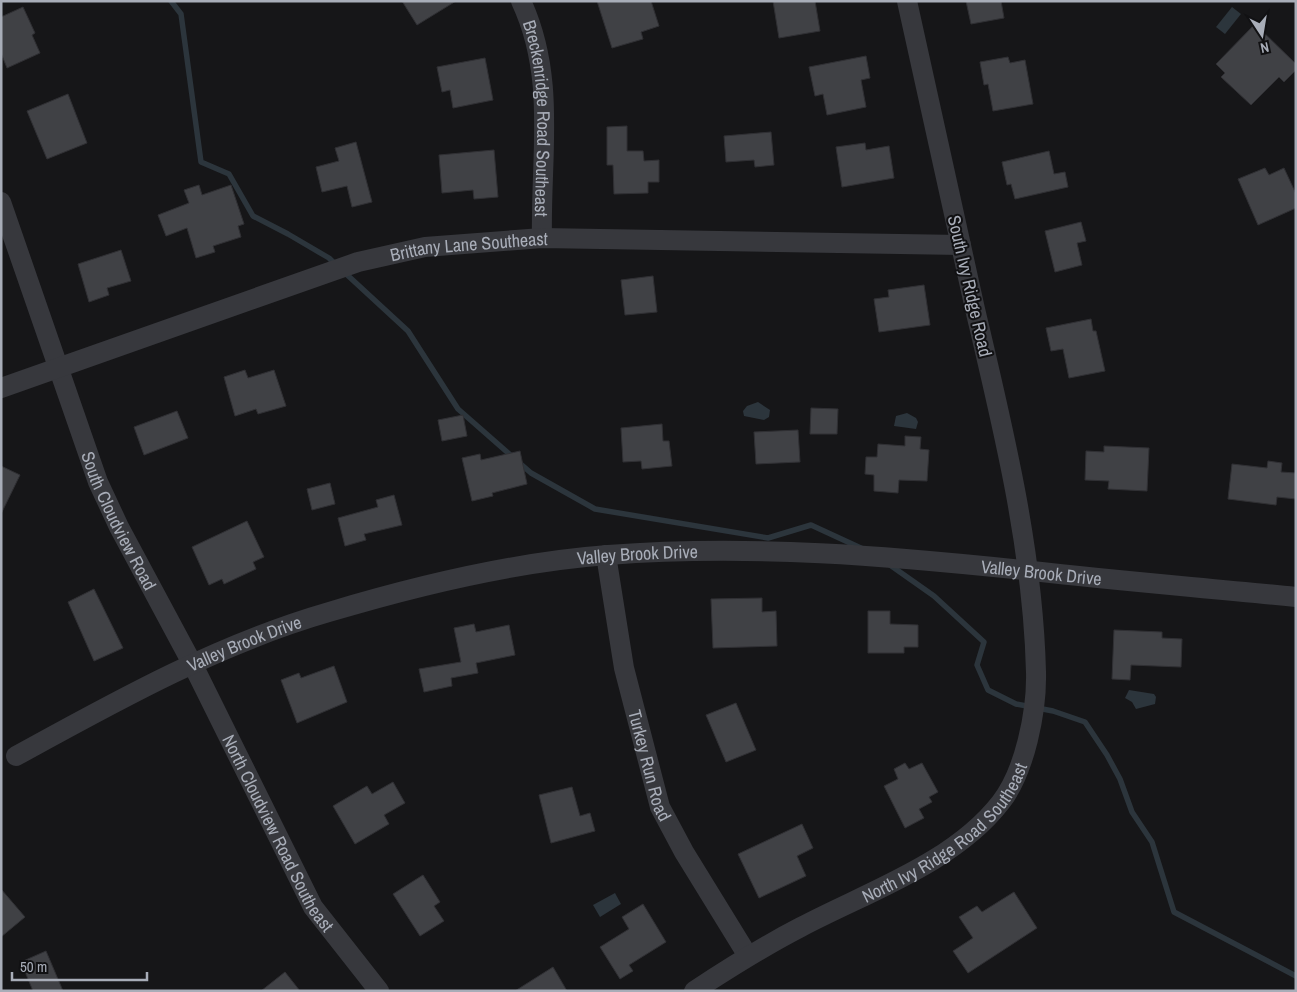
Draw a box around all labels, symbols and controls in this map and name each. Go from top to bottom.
north arrow [1237,10,1287,60]
street label: Breckenridge Road Southeast [517,16,557,217]
text: N [1259,38,1271,57]
street label: South Ivy Ridge Road [942,213,998,359]
street label: Brittany Lane Southeast [388,225,548,267]
street label: South Cloudview Road [76,448,163,594]
street label: Valley Brook Drive [576,538,698,570]
street label: Valley Brook Drive [980,553,1103,591]
street label: Valley Brook Drive [183,609,305,677]
street label: Turkey Run Road [623,707,678,825]
street label: North Cloudview Road Southeast [217,730,340,937]
street label: North Ivy Ridge Road Southeast [857,759,1033,908]
scale bar [12,950,148,982]
text: 50 m [20,956,47,977]

